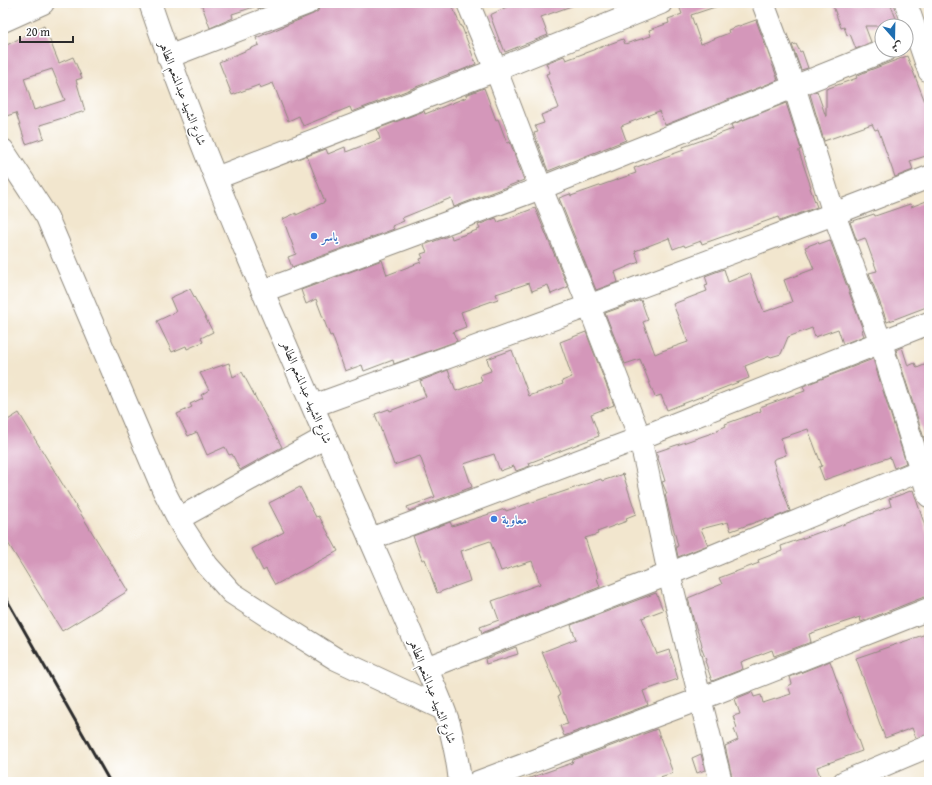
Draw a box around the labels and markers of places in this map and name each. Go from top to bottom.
place label: ياسر [320,228,339,246]
marker: ياسر [309,231,319,241]
place label: معاوية [502,511,527,528]
marker: معاوية [489,514,499,524]

